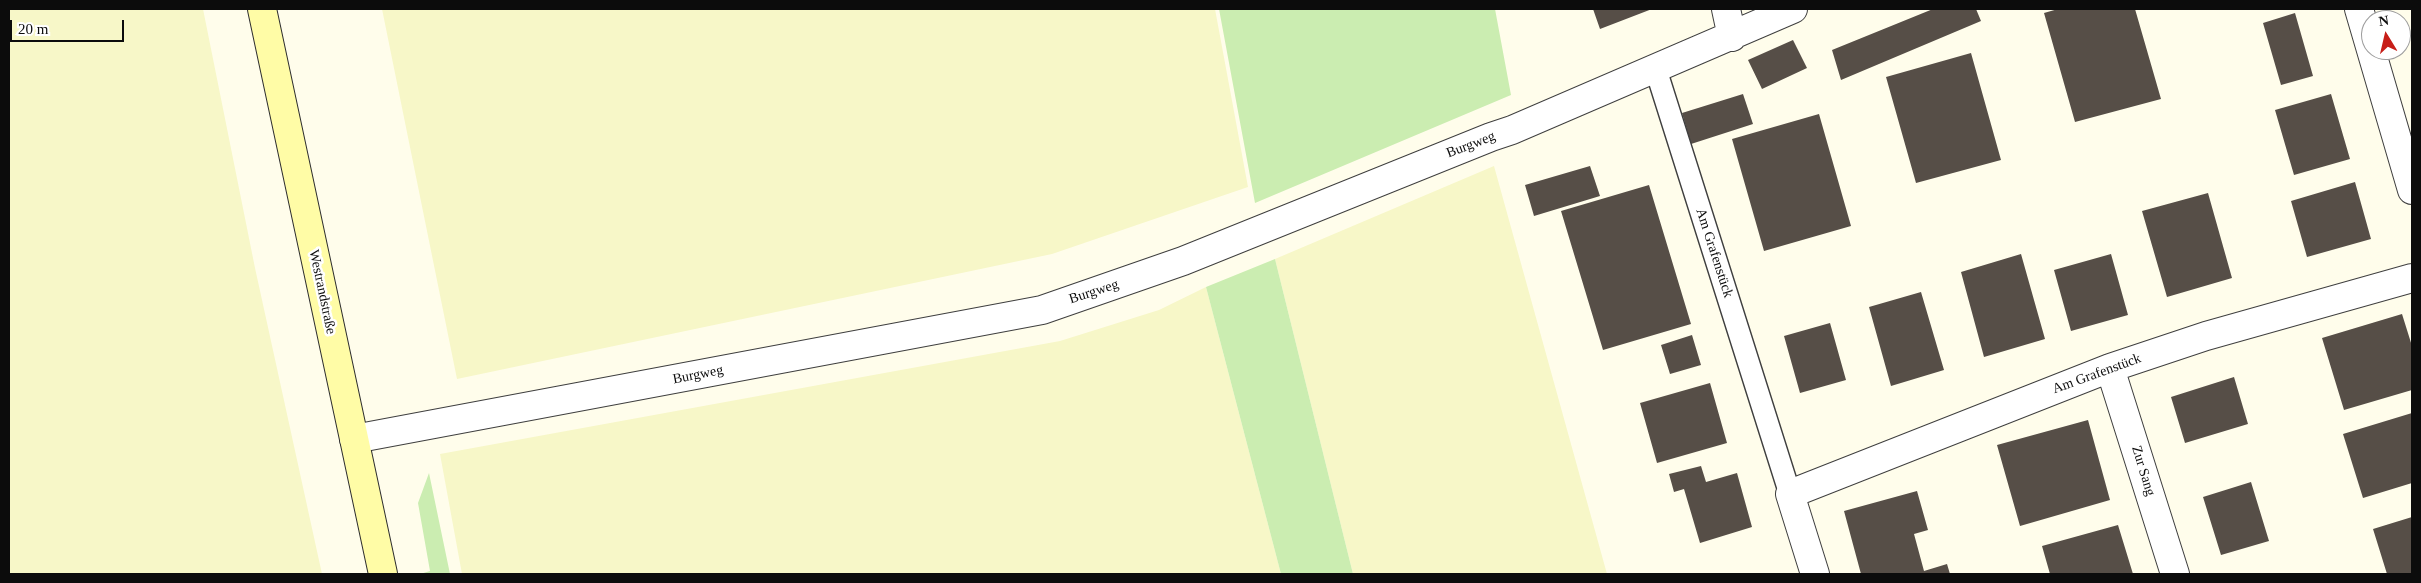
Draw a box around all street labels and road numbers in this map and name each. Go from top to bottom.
street label: Burgweg [1444,128,1498,162]
street label: Am Grafenstück [1692,206,1736,300]
street label: Westrandstraße [305,248,339,336]
street label: Burgweg [1067,276,1121,308]
street label: Am Grafenstück [2050,350,2144,398]
street label: Burgweg [671,362,725,388]
street label: Zur Sang [2127,444,2159,498]

